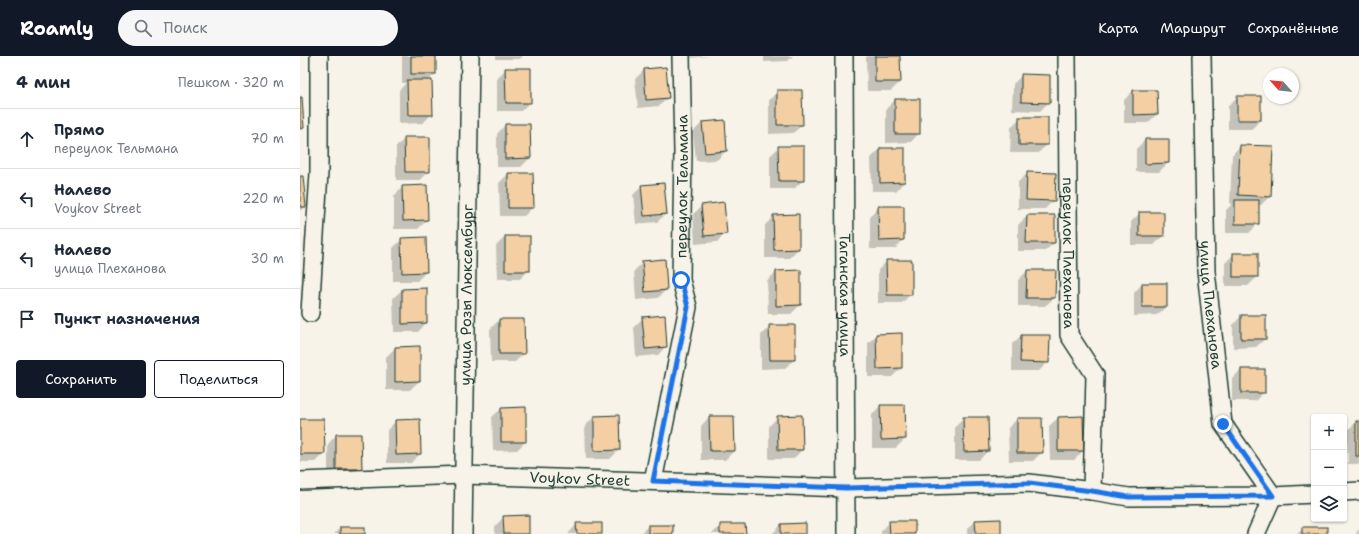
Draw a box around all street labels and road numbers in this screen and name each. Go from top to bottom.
street label: переулок Тельмана [671,114,693,258]
street label: переулок Плеханова [1058,177,1079,330]
street label: улица Розы Люксембург [455,204,478,386]
street label: Таганская улица [835,233,855,358]
street label: улица Плеханова [1195,240,1227,371]
street label: Voykov Street [529,467,631,491]

